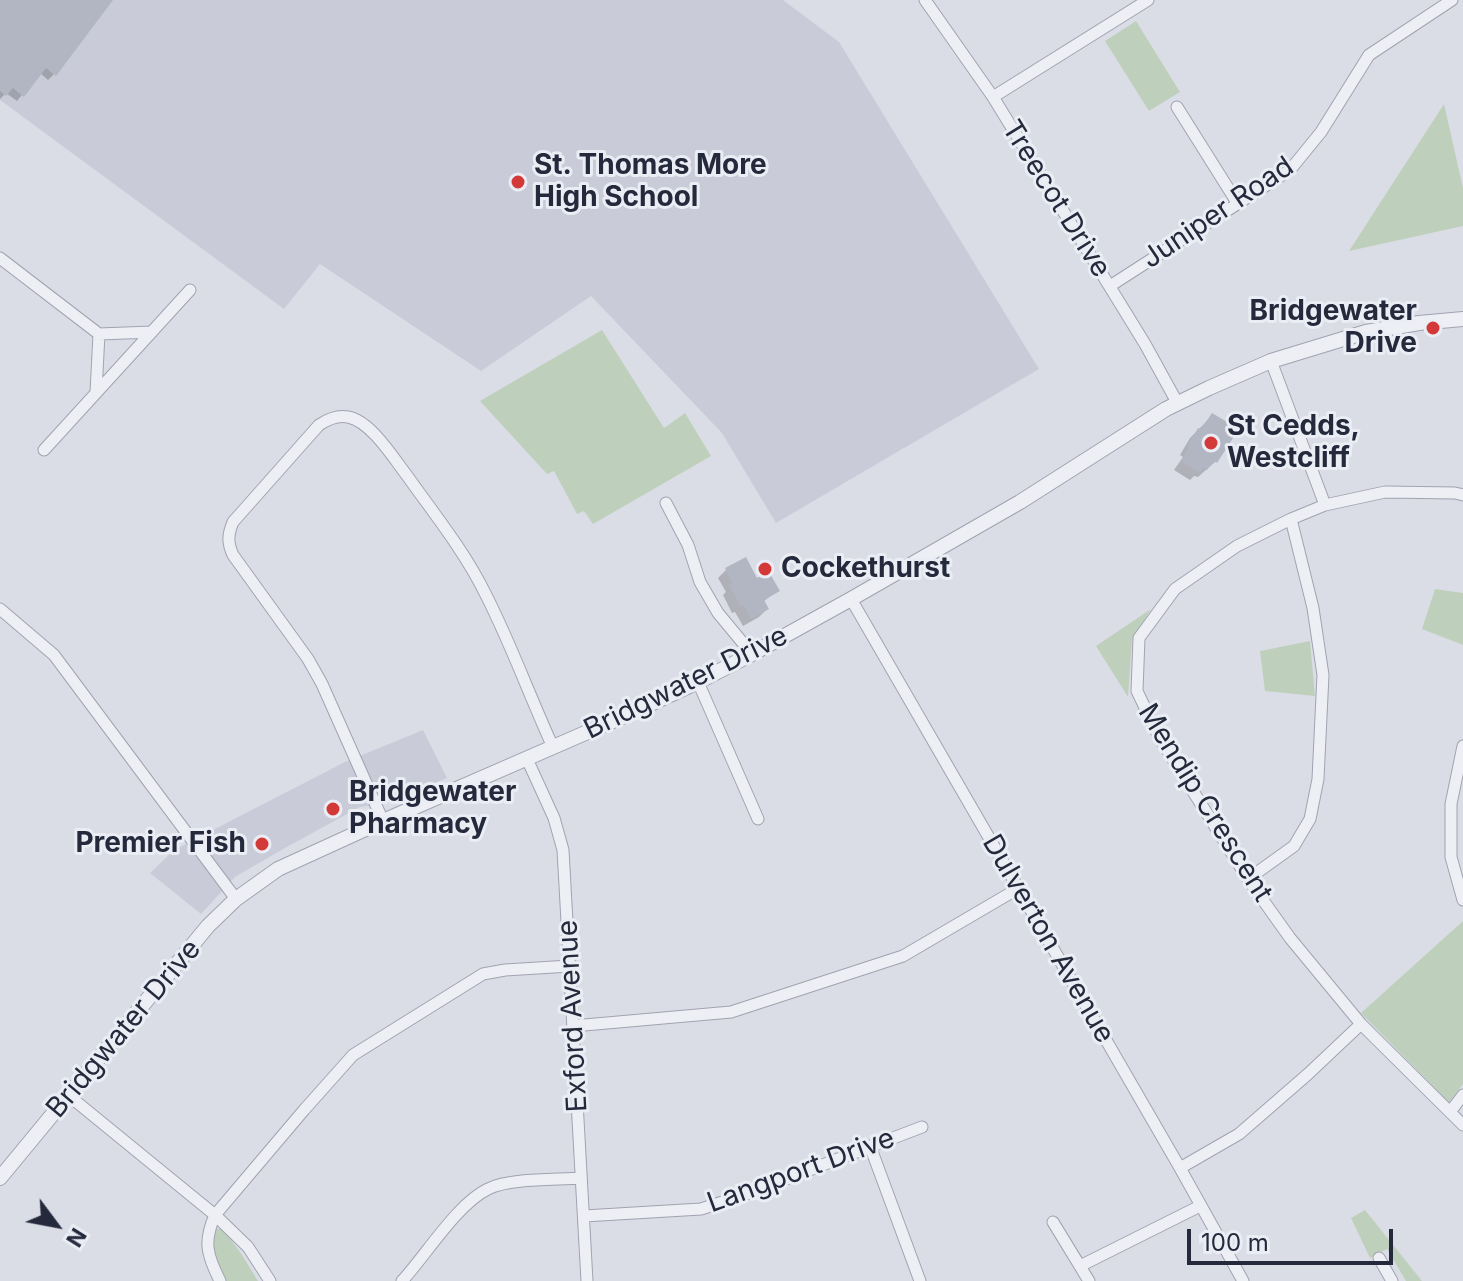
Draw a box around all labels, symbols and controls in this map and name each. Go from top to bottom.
street label: Treecot Drive [994,114,1118,284]
place label: St. Thomas More High School [534,149,767,215]
street label: Juniper Road [1136,150,1300,276]
marker: St. Thomas More High School [509,173,527,191]
place label: Bridgewater Drive [1250,295,1417,361]
marker: Bridgewater Drive [1424,319,1442,337]
place label: St Cedds, Westcliff [1227,410,1360,476]
marker: St Cedds, Westcliff [1202,434,1220,452]
place label: Cockethurst [781,552,950,586]
marker: Cockethurst [756,560,774,578]
street label: Bridgwater Drive [579,619,793,747]
street label: Mendip Crescent [1131,698,1279,908]
place label: Bridgewater Pharmacy [349,776,516,842]
marker: Bridgewater Pharmacy [324,800,342,818]
place label: Premier Fish [75,827,246,861]
street label: Dulverton Avenue [975,829,1121,1049]
marker: Premier Fish [253,835,271,853]
street label: Exford Avenue [551,919,595,1113]
street label: Bridgwater Drive [40,933,208,1125]
street label: Langport Drive [703,1122,899,1220]
north arrow [16,1185,96,1265]
scale bar [1191,1213,1397,1263]
text: N [61,1224,92,1252]
text: 100 m [1201,1228,1269,1257]

